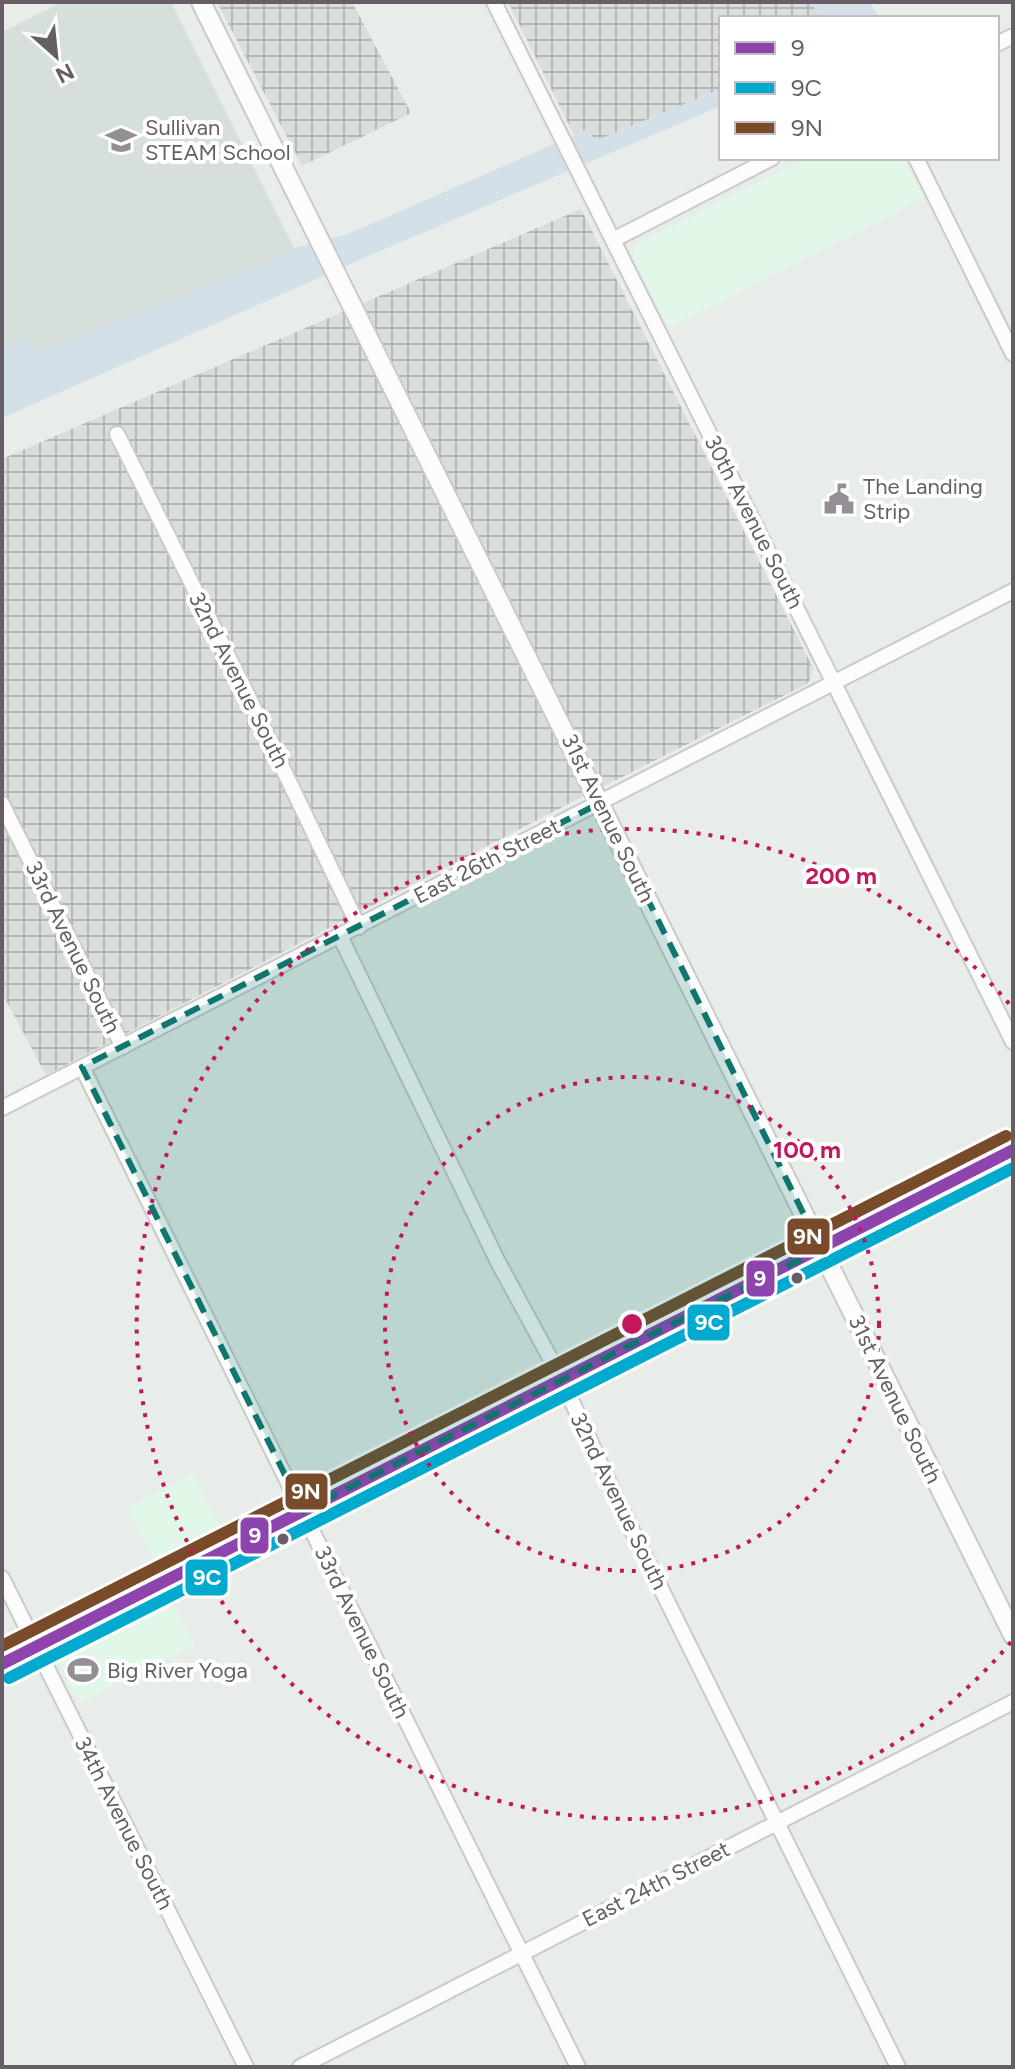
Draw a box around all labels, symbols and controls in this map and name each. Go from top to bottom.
north arrow [16,16,96,96]
legend [719,16,999,160]
text: 9 [791,33,805,62]
text: N [51,57,79,89]
text: 9C [791,73,822,102]
text: 9N [791,113,823,142]
place label: Sullivan STEAM School [145,114,291,166]
school or university icon: Sullivan STEAM School [104,123,138,157]
street label: 30th Avenue South [699,431,809,613]
place label: The Landing Strip [863,473,983,525]
public building icon: The Landing Strip [822,482,856,516]
street label: 32nd Avenue South [183,588,295,772]
street label: 31st Avenue South [556,729,660,907]
street label: East 26th Street [409,813,565,909]
street label: 33rd Avenue South [20,856,126,1038]
text: 200 m [805,861,877,890]
text: 100 m [773,1135,841,1164]
line badge: 9N [786,1217,831,1256]
text: 9N [793,1223,823,1250]
line badge: 9 [745,1259,776,1298]
text: 9 [754,1265,766,1292]
unlabelled marker [789,1270,805,1286]
line badge: 9C [686,1303,731,1342]
text: 9C [695,1309,723,1336]
centre of rings [618,1310,646,1338]
street label: 31st Avenue South [843,1310,947,1488]
street label: 32nd Avenue South [564,1408,674,1594]
line badge: 9N [284,1472,329,1511]
text: 9N [291,1478,321,1505]
line badge: 9 [239,1516,270,1555]
text: 9 [249,1522,261,1549]
unlabelled marker [275,1531,291,1547]
street label: 33rd Avenue South [309,1541,415,1723]
line badge: 9C [184,1558,229,1597]
text: 9C [193,1564,221,1591]
sports icon: Big River Yoga [66,1653,100,1687]
place label: Big River Yoga [107,1657,248,1684]
street label: 34th Avenue South [69,1732,179,1914]
street label: East 24th Street [578,1835,734,1933]

